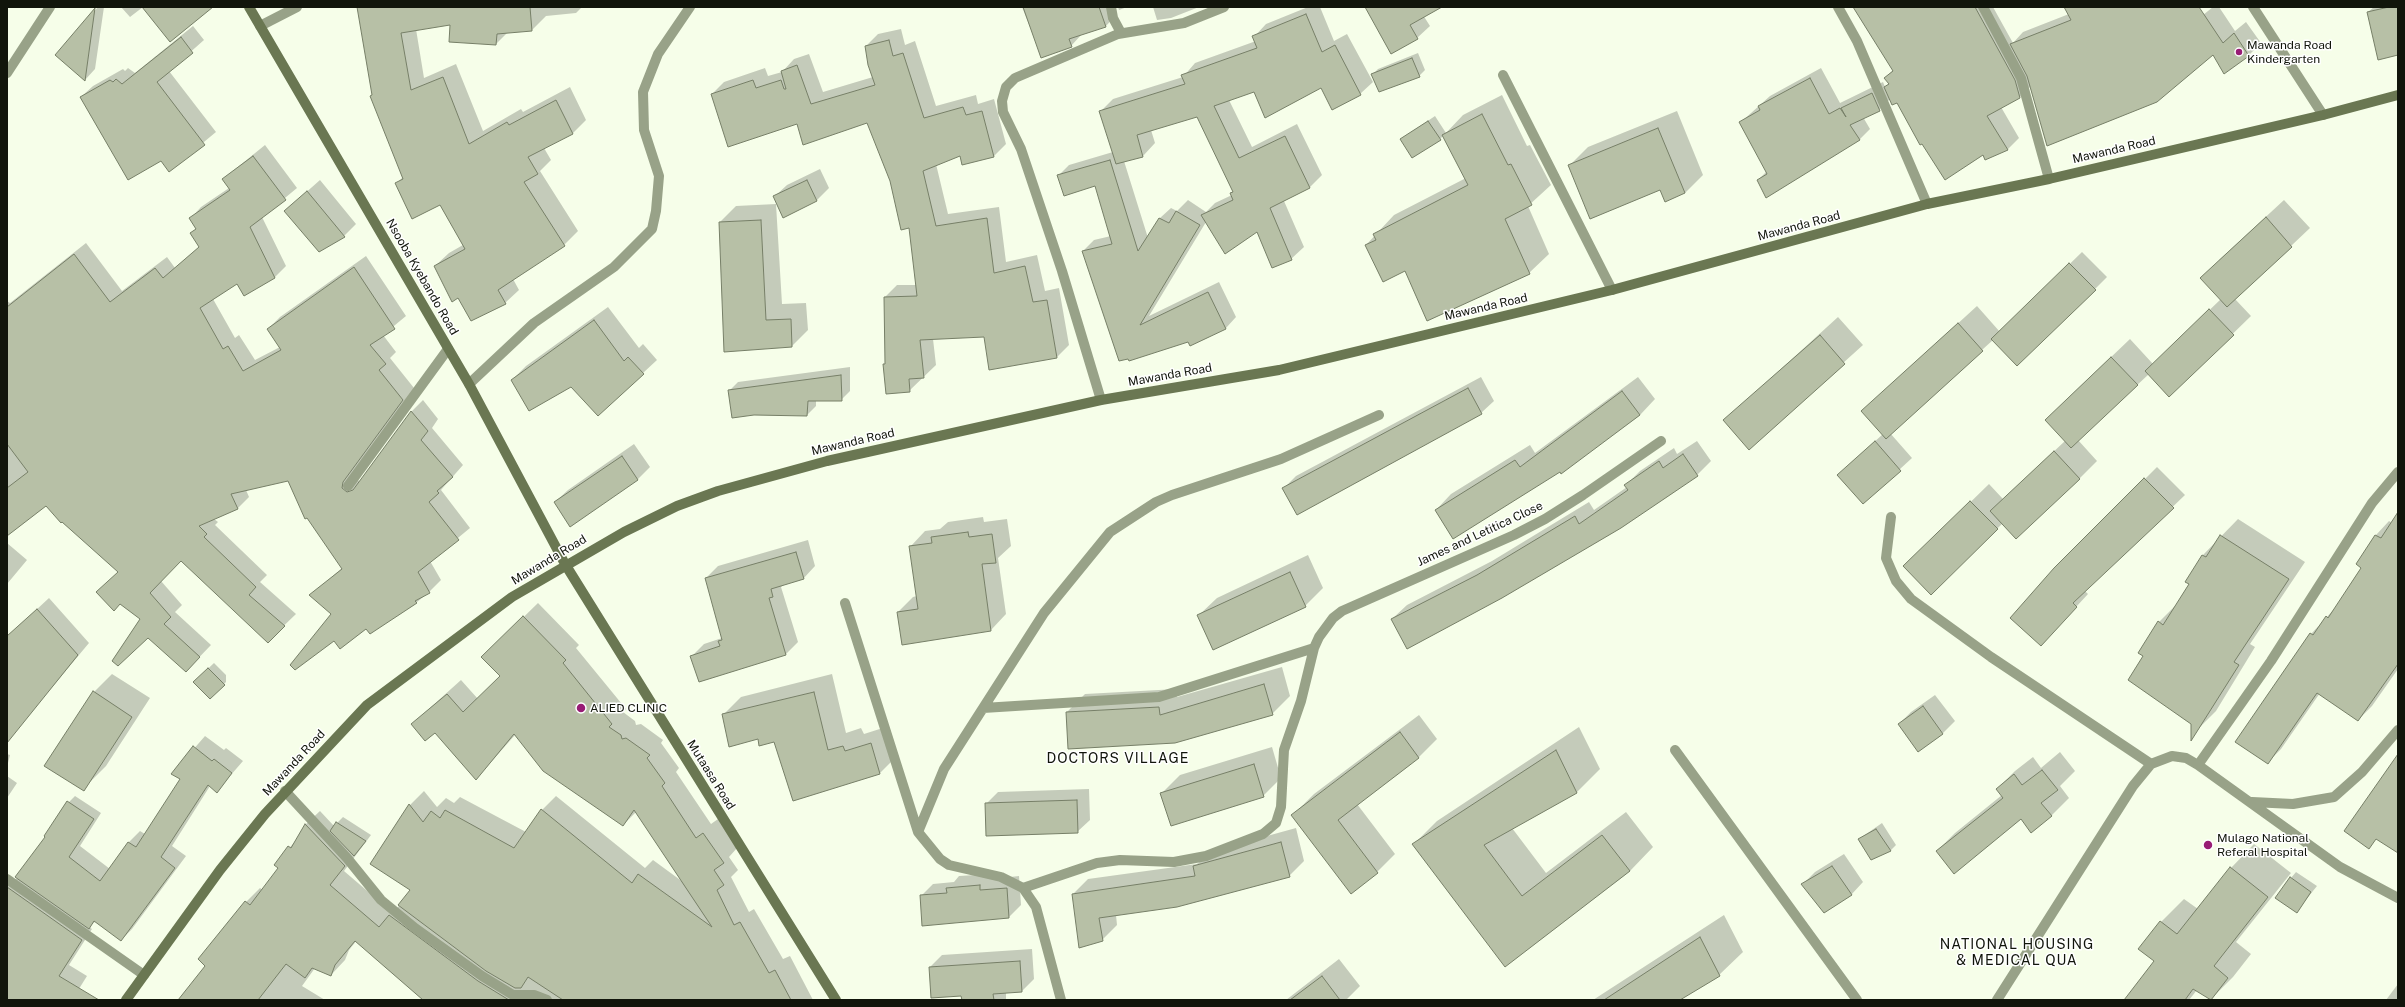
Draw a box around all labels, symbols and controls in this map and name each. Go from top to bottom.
place label: Mawanda Road Kindergarten [2247,38,2332,66]
marker: Mawanda Road Kindergarten [2234,47,2244,57]
street label: Mawanda Road [2071,133,2157,167]
street label: Mawanda Road [1756,208,1842,244]
street label: Nsooba Kyebando Road [383,216,461,338]
street label: Mawanda Road [1443,290,1529,324]
street label: Mawanda Road [1127,361,1213,389]
street label: Mawanda Road [810,425,896,459]
street label: James and Letitica Close [1415,499,1545,569]
street label: Mawanda Road [509,532,589,588]
place label: ALIED CLINIC [590,701,667,715]
marker: ALIED CLINIC [575,702,587,714]
street label: Mawanda Road [260,727,328,799]
street label: Mutaasa Road [684,737,738,813]
district label: DOCTORS VILLAGE [1047,751,1189,767]
place label: Mulago National Referal Hospital [2217,831,2309,859]
marker: Mulago National Referal Hospital [2202,839,2214,851]
district label: NATIONAL HOUSING & MEDICAL QUA [1940,937,2094,970]

